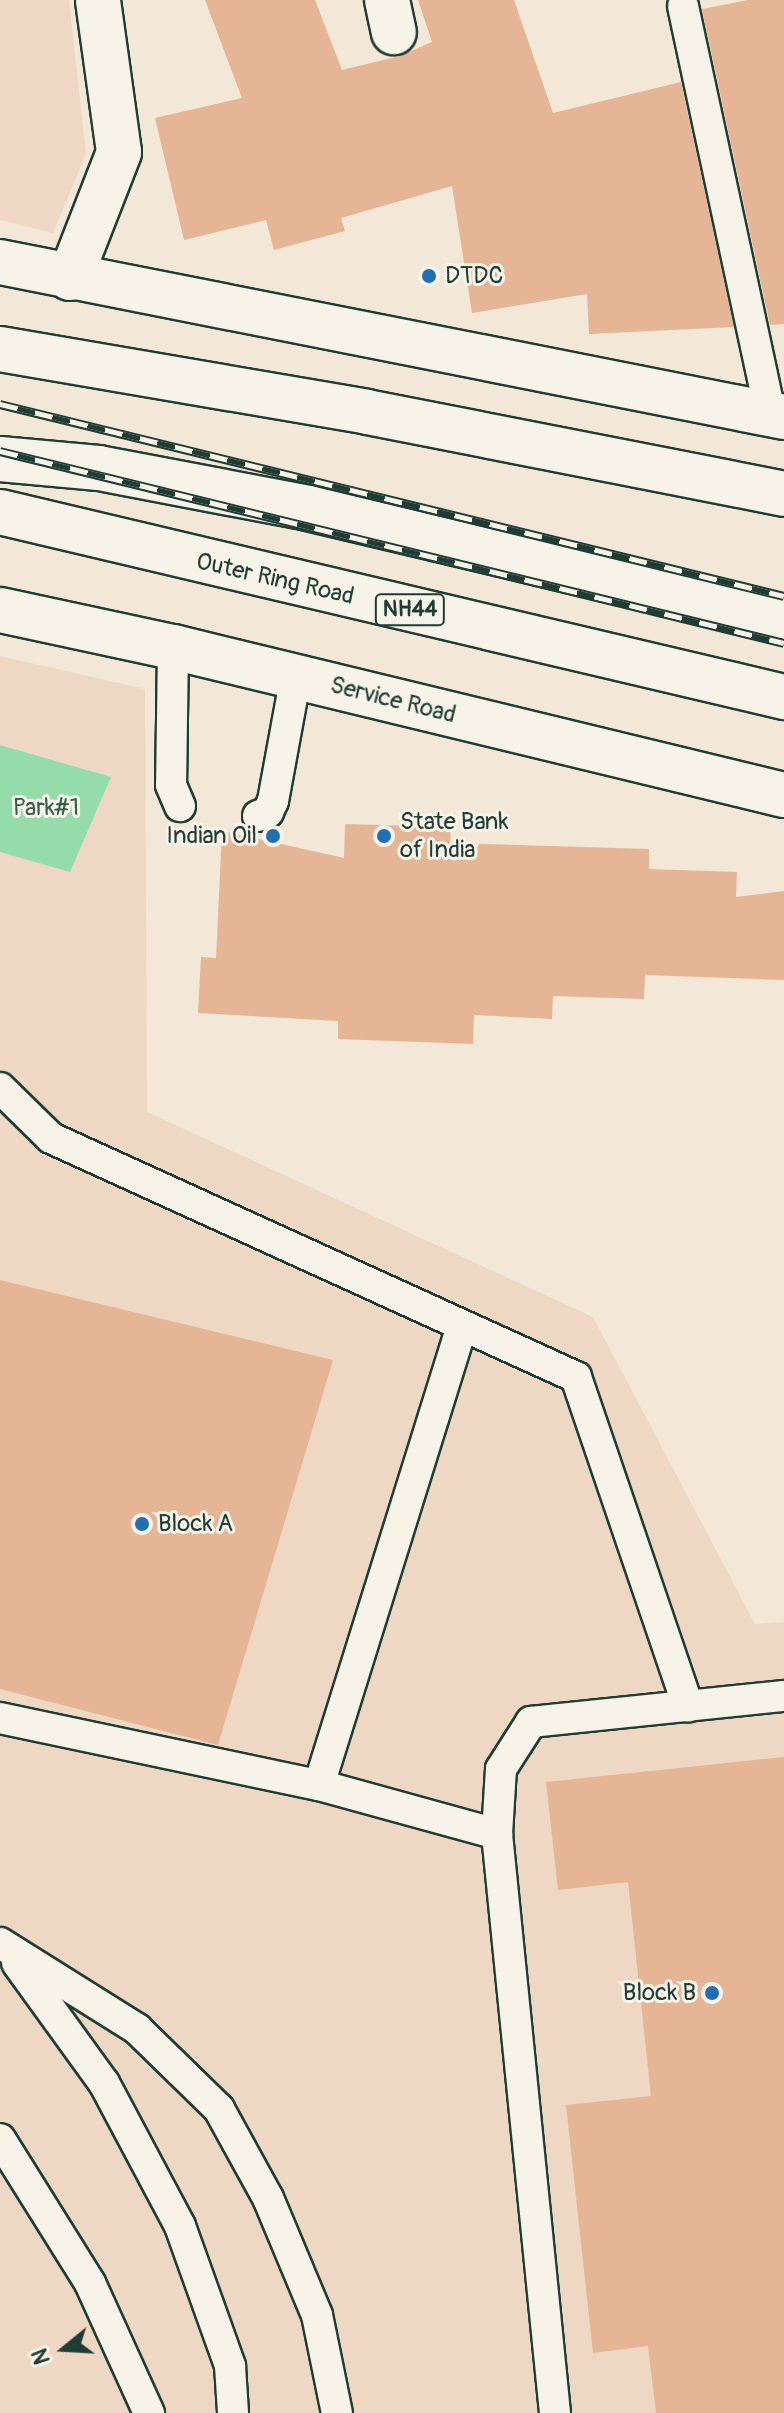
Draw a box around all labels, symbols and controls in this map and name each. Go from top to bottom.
place label: DTDC [445,262,503,290]
marker: DTDC [420,267,438,285]
street label: Outer Ring Road [193,547,357,611]
road number: NH44 [374,592,446,628]
street label: Service Road [327,670,459,730]
park label: Park#1 [13,794,79,822]
place label: State Bank of India [400,808,508,864]
place label: Indian Oil [166,822,257,850]
marker: Indian Oil [264,827,282,845]
marker: State Bank of India [375,827,393,845]
place label: Block A [158,1510,233,1538]
marker: Block A [133,1515,151,1533]
place label: Block B [623,1979,696,2007]
marker: Block B [703,1984,721,2002]
north arrow [24,2309,104,2389]
text: N [26,2345,57,2368]

